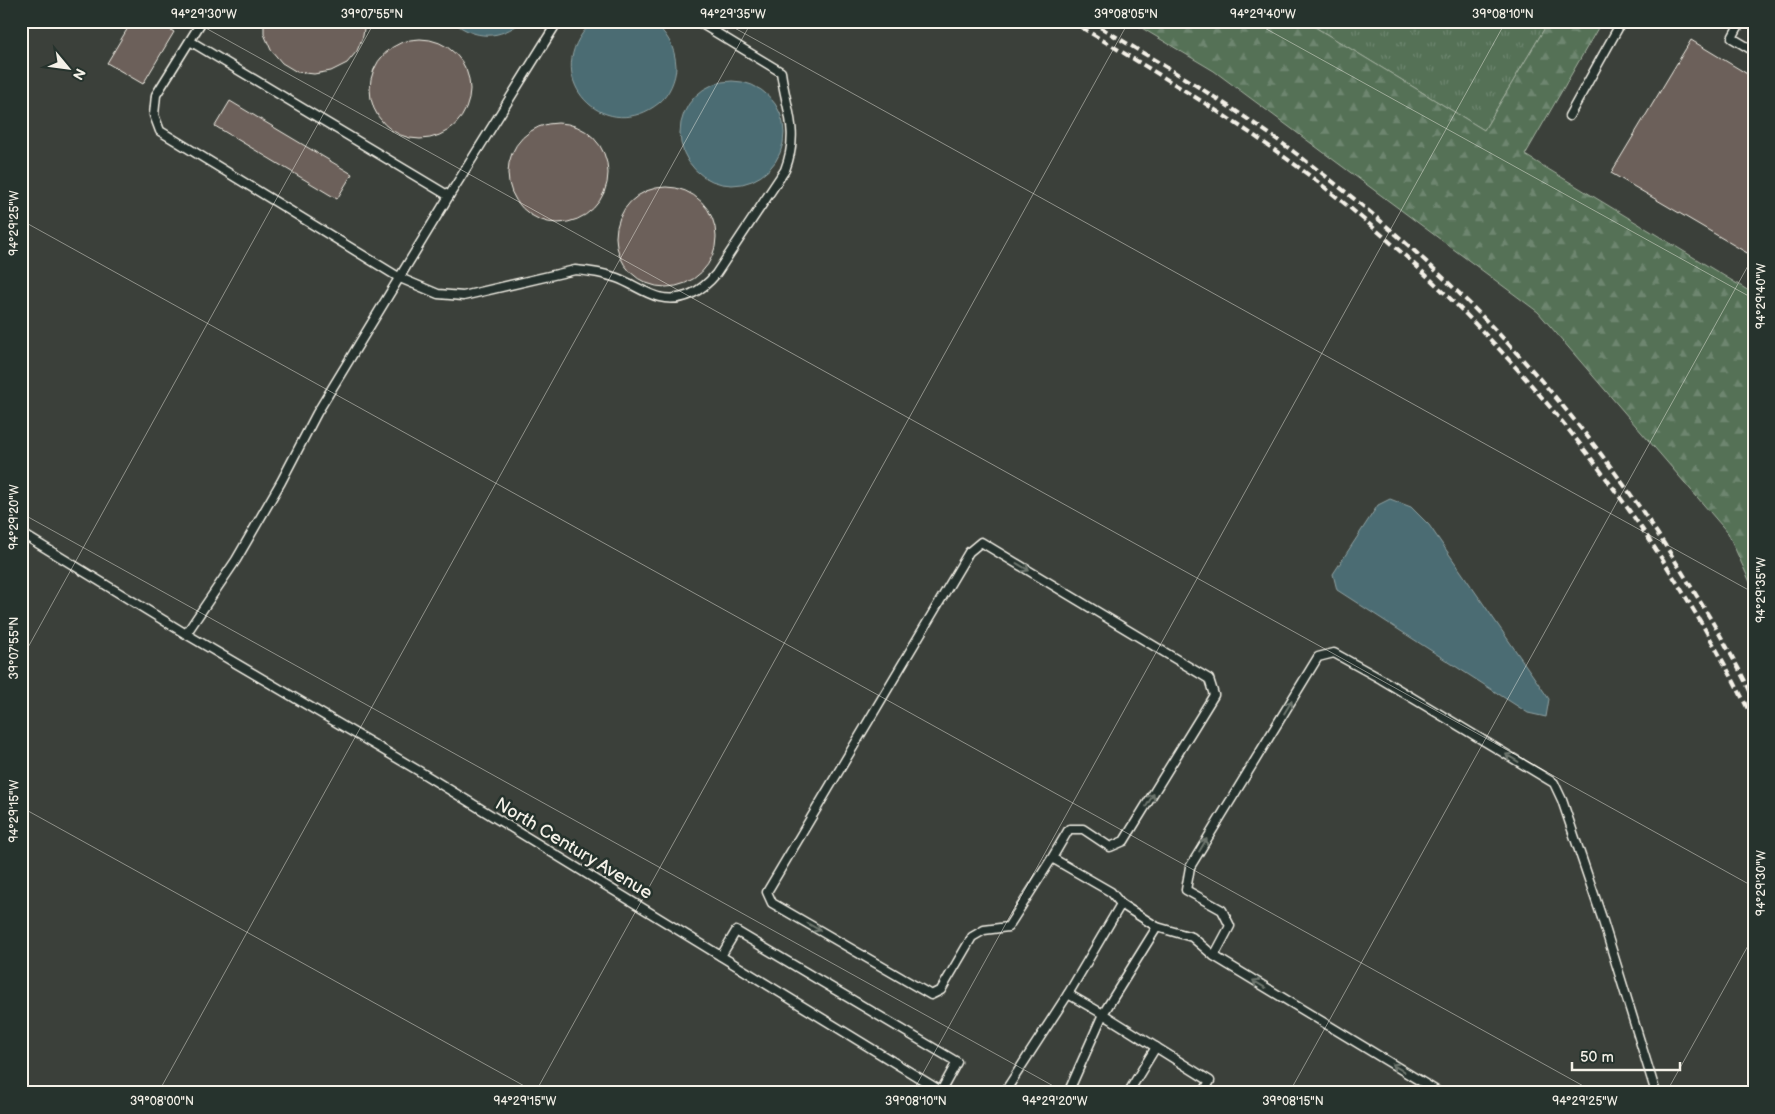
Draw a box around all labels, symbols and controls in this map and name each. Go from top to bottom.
text: 94°29'30"W [171,7,237,22]
text: 39°07'55"N [341,7,403,22]
text: 94°29'35"W [700,7,766,22]
text: 39°08'05"N [1094,7,1158,22]
text: 94°29'40"W [1230,7,1296,22]
text: 39°08'10"N [1472,7,1534,22]
north arrow [42,42,92,92]
text: N [69,65,89,83]
text: 94°29'25"W [7,190,22,256]
text: 94°29'40"W [1754,263,1769,329]
text: 94°29'20"W [7,484,22,550]
text: 94°29'35"W [1754,557,1769,623]
one-way arrow [1015,562,1029,572]
text: 39°07'55"N [7,617,22,679]
one-way arrow [1283,700,1293,714]
one-way arrow [1506,753,1520,763]
text: 94°29'15"W [7,779,22,842]
street label: North Century Avenue [491,793,656,904]
one-way arrow [1145,793,1155,807]
one-way arrow [1198,839,1208,853]
text: 94°29'30"W [1754,850,1769,916]
one-way arrow [806,923,821,933]
one-way arrow [1253,978,1267,988]
scale bar [1572,1039,1680,1071]
text: 50 m [1580,1048,1614,1067]
one-way arrow [1392,1062,1406,1072]
text: 39°08'00"N [130,1094,194,1109]
text: 94°29'15"W [494,1094,557,1109]
text: 39°08'10"N [885,1094,947,1109]
text: 94°29'20"W [1022,1094,1088,1109]
text: 39°08'15"N [1262,1094,1324,1109]
text: 94°29'25"W [1552,1094,1618,1109]

